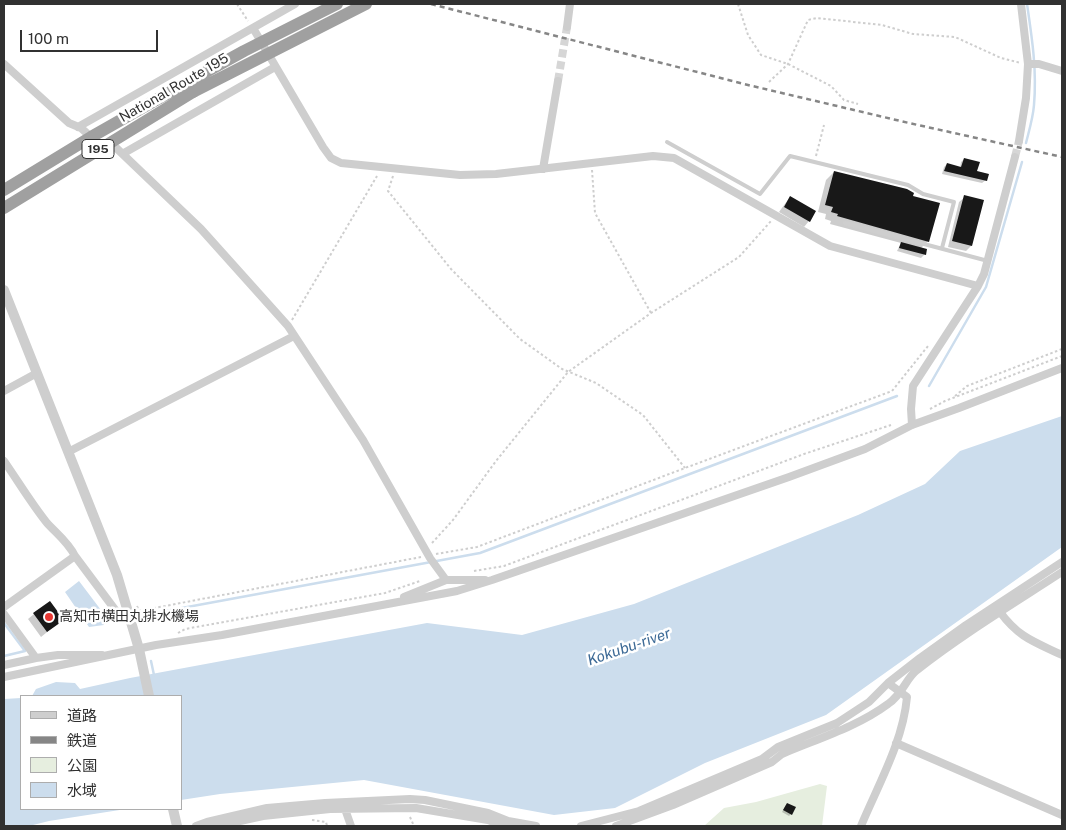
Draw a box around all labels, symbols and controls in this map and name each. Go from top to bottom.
scale bar [22,20,160,52]
text: 100 m [28,30,69,47]
street label: National Route 195 [116,50,232,126]
road number: 195 [82,140,114,158]
place label: 高知市横田丸排水機場 [59,609,199,625]
marker: 高知市横田丸排水機場 [43,611,55,623]
water label: Kokubu-river [585,624,673,670]
legend [20,695,182,810]
text: 道路 [67,707,97,724]
text: 鉄道 [67,732,97,749]
text: 公園 [67,757,97,774]
text: 水域 [67,782,97,799]

